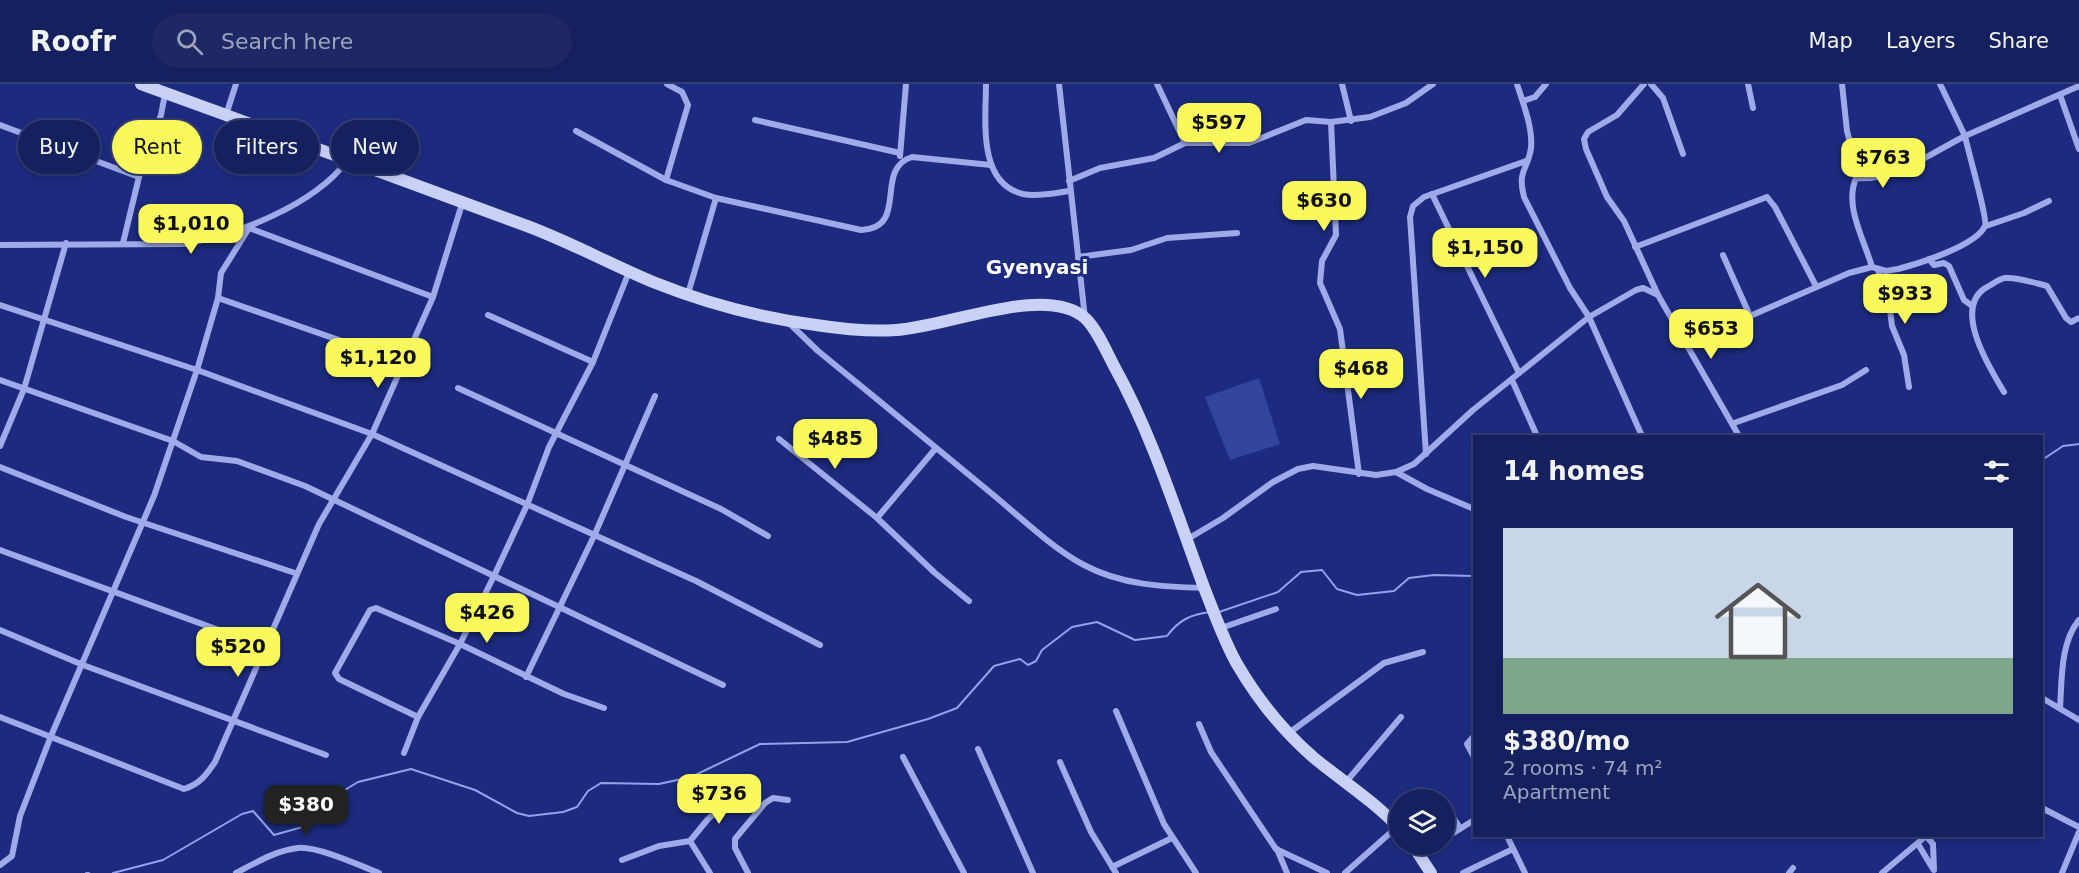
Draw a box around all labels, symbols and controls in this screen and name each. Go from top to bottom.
search box [152,14,572,68]
text: Roofr [30,25,116,58]
icon: search [173,25,206,58]
text: Search here [221,29,353,54]
text: Map [1809,29,1853,53]
text: Layers [1886,29,1955,53]
text: Share [1988,29,2049,53]
pin: $597 [1183,103,1255,154]
text: $597 [1191,110,1247,134]
chip: Buy [18,120,100,174]
chip: Rent [112,120,202,174]
chip: Filters [214,120,319,174]
chip: New [331,120,419,174]
pin: $763 [1847,138,1919,189]
text: $763 [1855,145,1911,169]
pin: $630 [1288,181,1360,232]
text: $630 [1296,188,1352,212]
pin: $1,010 [142,204,240,255]
text: $1,010 [152,211,230,235]
pin: $1,150 [1436,228,1534,279]
text: $1,150 [1446,235,1524,259]
district label: Gyenyasi [986,255,1088,279]
pin: $933 [1869,274,1941,325]
text: $933 [1877,281,1933,305]
pin: $653 [1675,309,1747,360]
text: $653 [1683,316,1739,340]
pin: $1,120 [329,338,427,389]
text: $1,120 [339,345,417,369]
pin: $468 [1325,349,1397,400]
text: $468 [1333,356,1389,380]
pin: $485 [799,419,871,470]
text: $485 [807,426,863,450]
icon: filters [1980,455,2013,488]
text: 14 homes [1503,456,1645,486]
icon: home [1704,567,1812,675]
pin: $426 [451,593,523,644]
text: $426 [459,600,515,624]
pin: $520 [202,627,274,678]
text: $520 [210,634,266,658]
text: $380/mo [1503,726,1630,756]
text: 2 rooms · 74 m² [1503,756,1663,780]
pin: $736 [683,774,755,825]
text: Apartment [1503,780,1610,804]
text: $736 [691,781,747,805]
pin: $380 [270,785,342,836]
map controls [1389,789,1455,855]
button: layers [1389,789,1455,855]
text: $380 [278,792,334,816]

